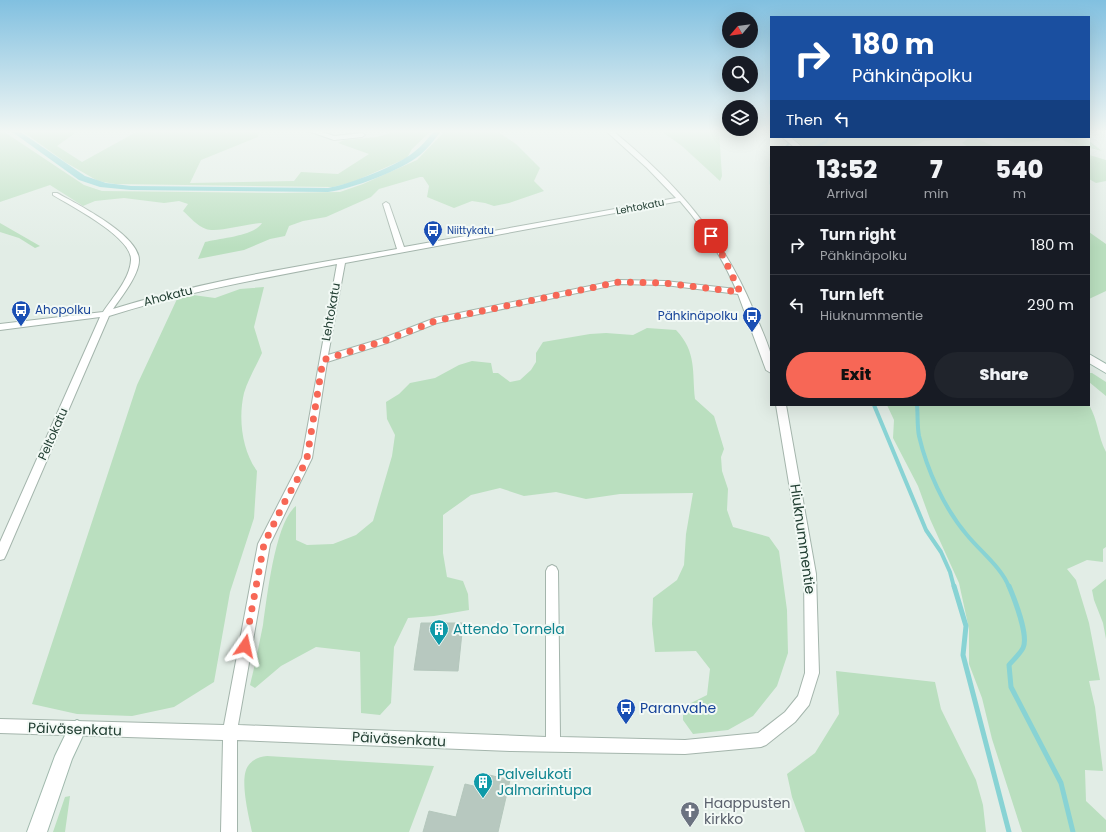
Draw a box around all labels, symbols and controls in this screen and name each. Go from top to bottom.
north arrow [722,12,758,48]
map controls [722,12,758,136]
text: 180 m [852,25,935,64]
icon: right [786,32,838,84]
button: search [722,56,758,92]
text: Pähkinäpolku [852,63,972,88]
button: layers [722,100,758,136]
icon: left [831,108,853,130]
text: Then [786,109,823,130]
text: 13:52 [817,153,877,186]
text: 7 [930,153,943,186]
text: 540 [995,153,1043,186]
text: Arrival [826,184,867,203]
text: min [924,184,949,203]
text: m [1013,184,1026,203]
street label: Lehtokatu [615,194,666,219]
bus stop icon: Niittykatu [422,219,444,247]
pin [694,219,728,253]
place label: Niittykatu [447,223,494,238]
text: Turn right [820,224,896,245]
icon: arrive [700,225,722,247]
icon: right [786,234,808,256]
text: 180 m [1031,234,1074,255]
text: Pähkinäpolku [820,246,907,265]
street label: Ahokatu [142,281,194,310]
street label: Lehtokatu [317,282,344,342]
text: Turn left [820,284,884,305]
icon: left [786,294,808,316]
text: 290 m [1027,294,1074,315]
bus stop icon: Ahopolku [10,299,32,327]
place label: Ahopolku [35,301,91,318]
bus stop icon: Pähkinäpolku [741,305,763,333]
text: Hiuknummentie [820,306,923,325]
place label: Pähkinäpolku [658,307,738,324]
button: Exit [786,352,926,398]
button: Share [934,352,1074,398]
street label: Peltokatu [33,405,72,463]
street label: Hiuknummentie [785,483,821,596]
building icon: Attendo Tornela [428,618,450,646]
place label: Attendo Tornela [453,619,565,639]
position arrow [224,625,266,667]
bus stop icon: Paranvahe [615,697,637,725]
place label: Paranvahe [640,698,716,718]
street label: Päiväsenkatu [28,717,122,741]
street label: Päiväsenkatu [352,727,446,751]
place label: Palvelukoti Jalmarintupa [497,764,592,800]
building icon: Palvelukoti Jalmarintupa [472,771,494,799]
place label: Haappusten kirkko [704,793,791,829]
church icon: Haappusten kirkko [679,800,701,828]

